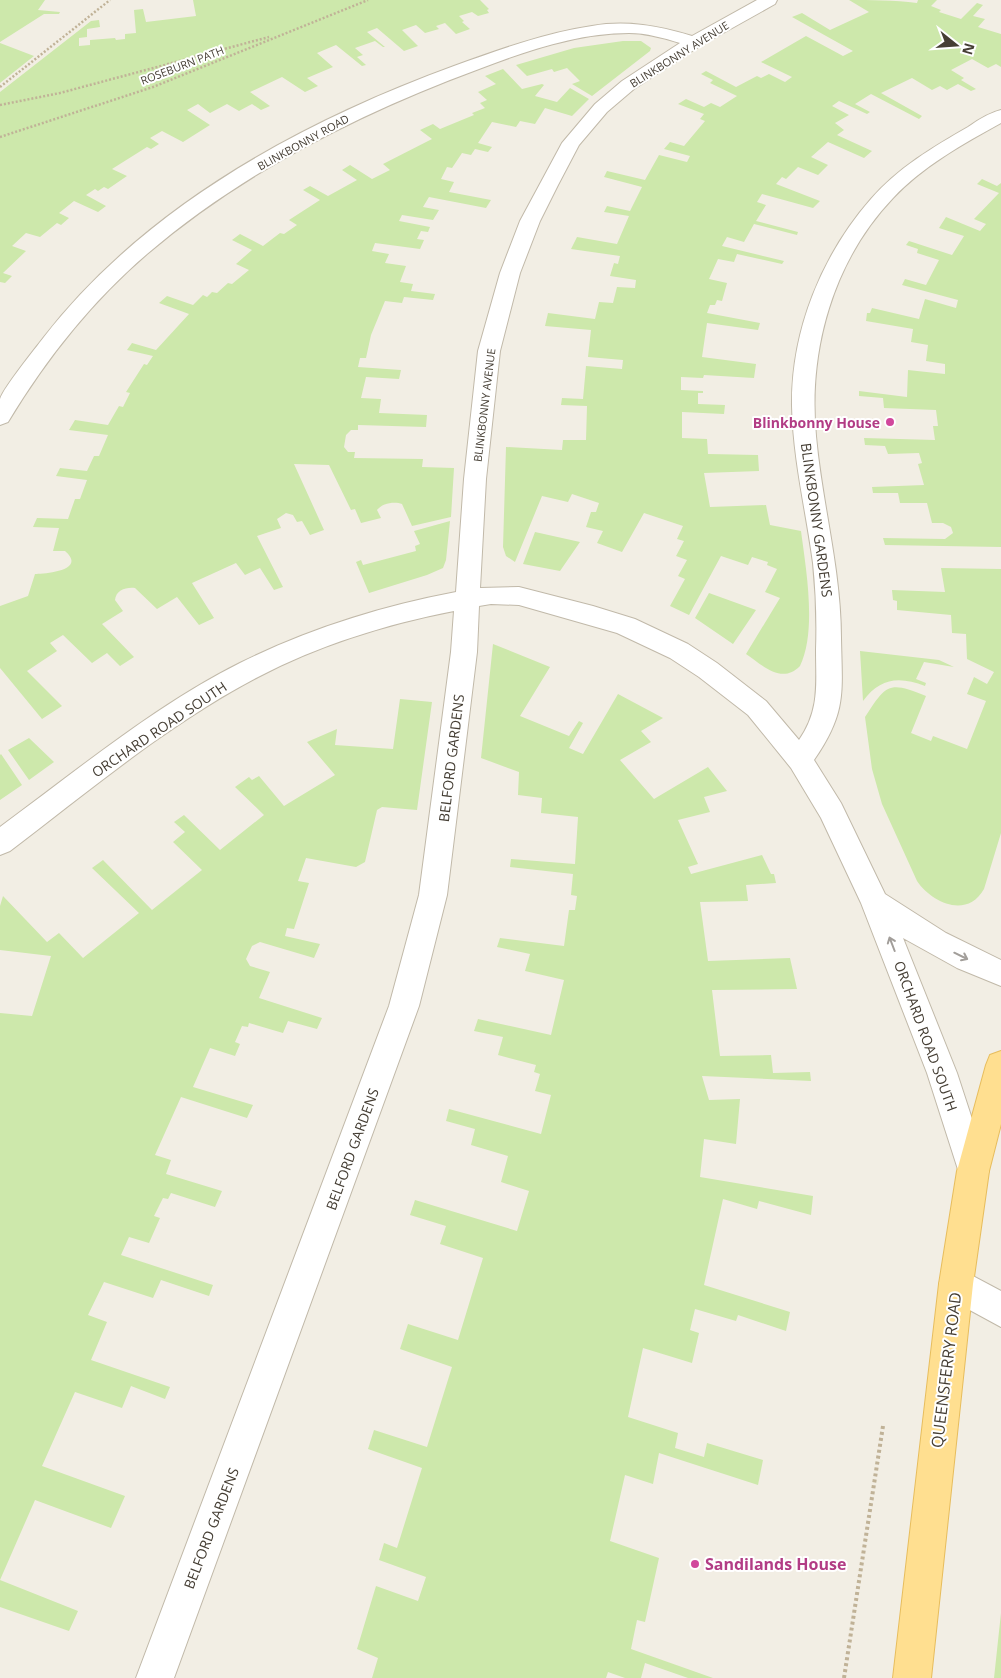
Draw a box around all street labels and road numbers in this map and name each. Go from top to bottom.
street label: BLINKBONNY AVENUE [627,17,731,91]
street label: ROSEBURN PATH [138,42,226,88]
street label: BLINKBONNY ROAD [255,111,351,173]
street label: BLINKBONNY AVENUE [470,347,498,463]
street label: BLINKBONNY GARDENS [797,442,837,598]
street label: ORCHARD ROAD SOUTH [88,677,230,781]
street label: BELFORD GARDENS [434,693,468,823]
street label: ORCHARD ROAD SOUTH [890,958,962,1114]
street label: BELFORD GARDENS [321,1085,383,1213]
street label: QUEENSFERRY ROAD [926,1291,966,1449]
street label: BELFORD GARDENS [179,1465,243,1591]

